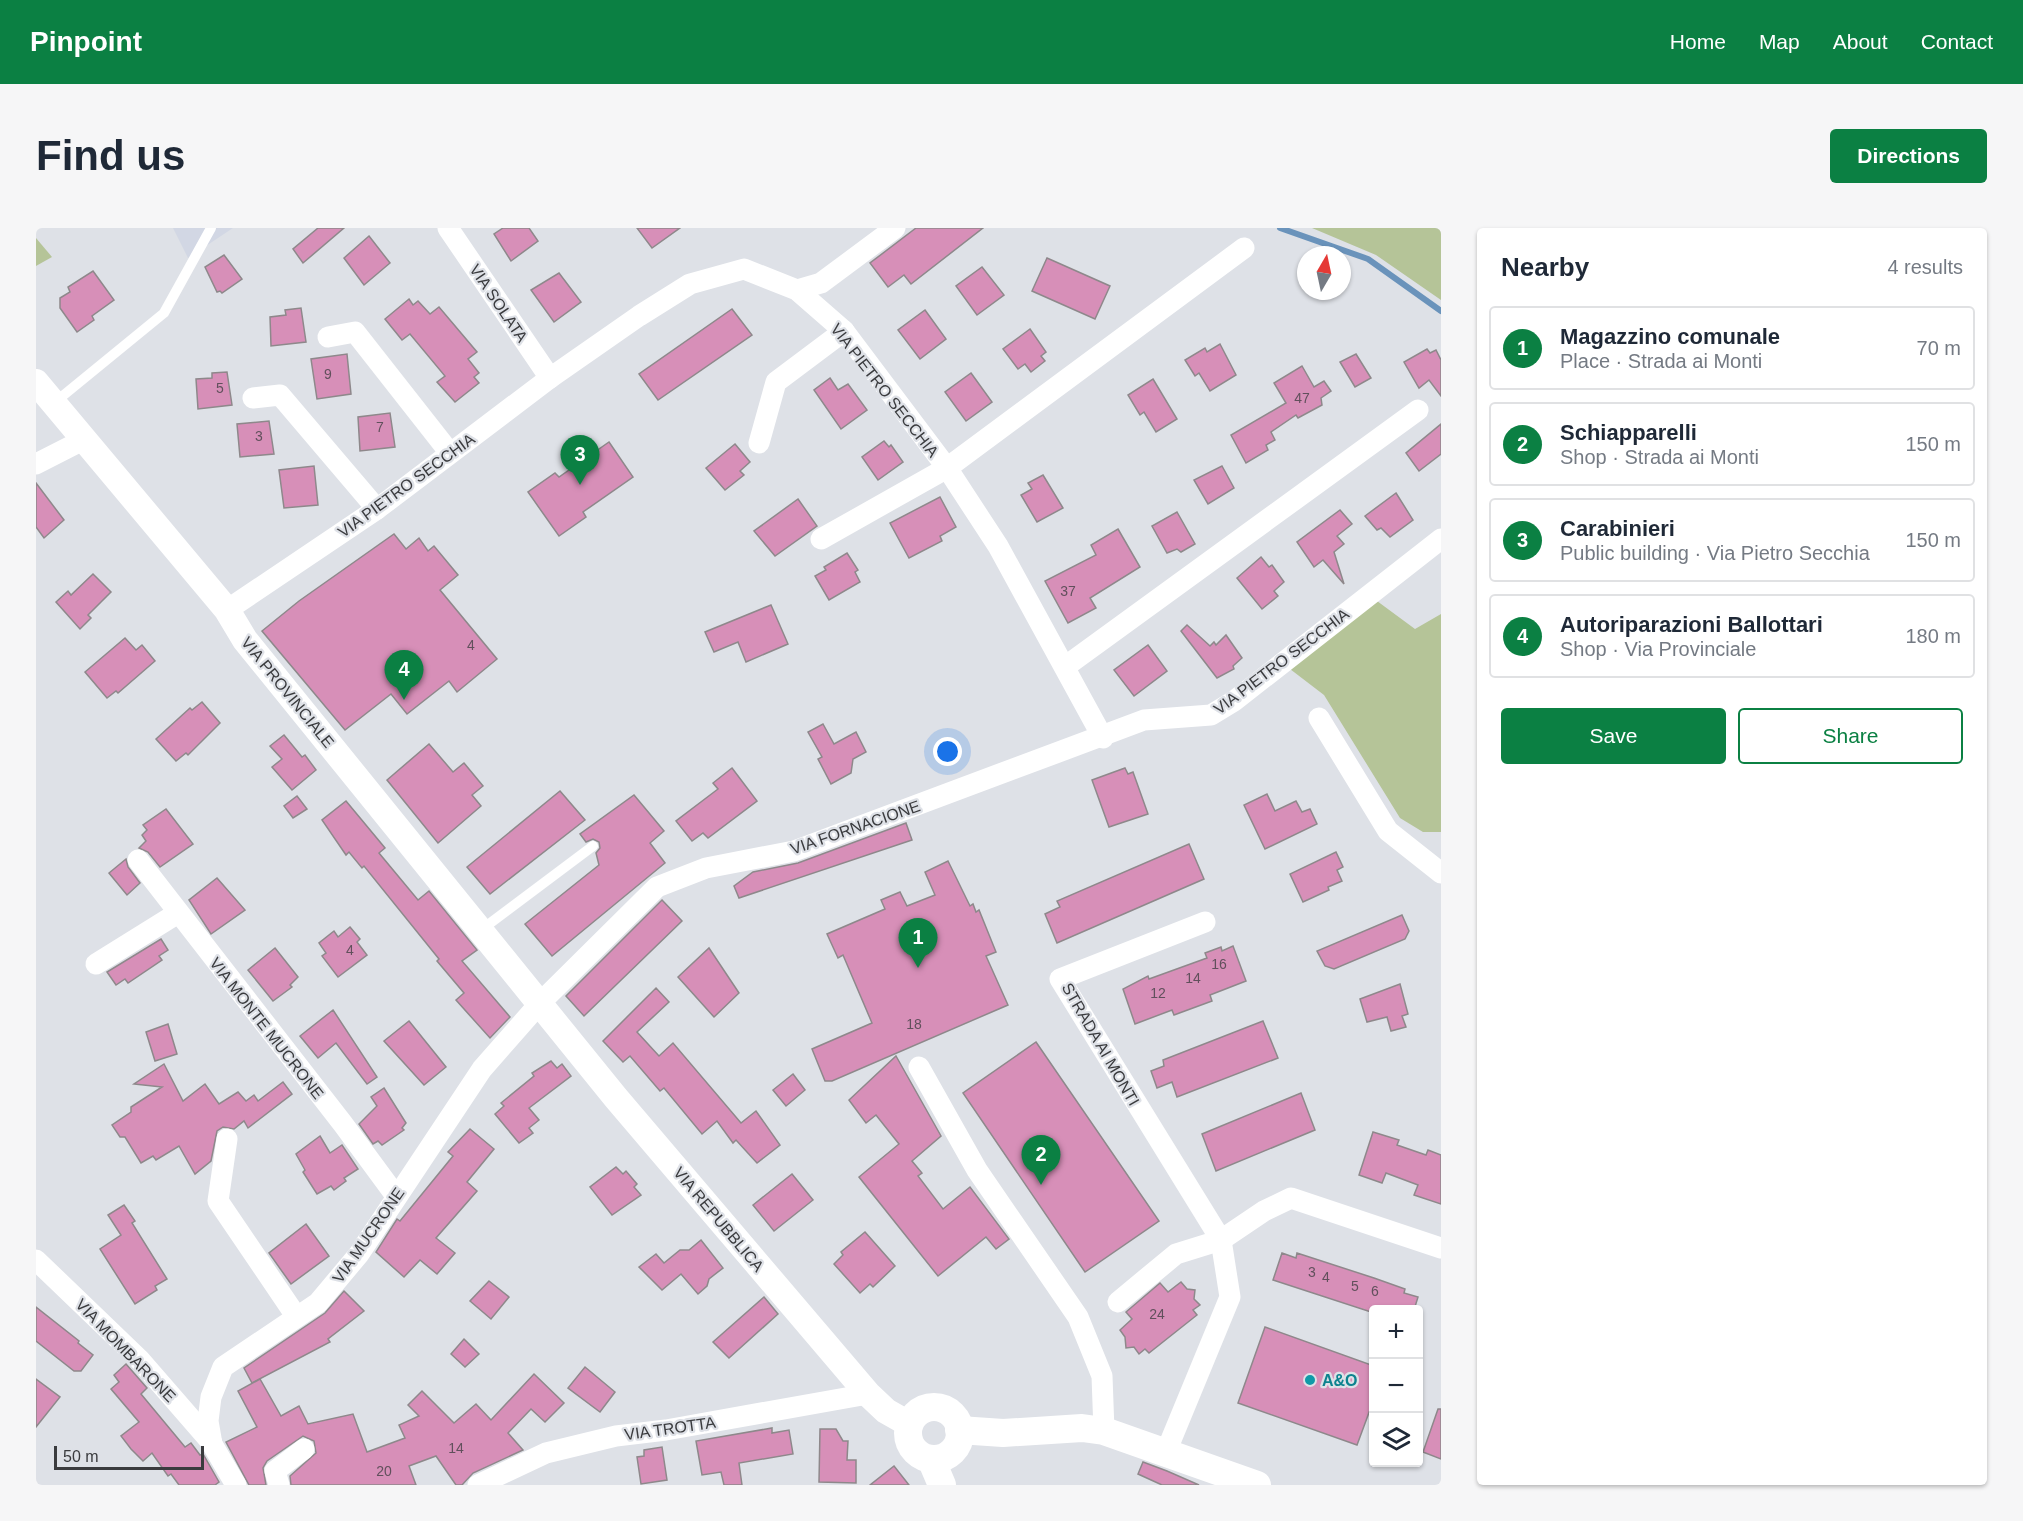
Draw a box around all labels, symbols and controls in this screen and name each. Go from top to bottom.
text: Pinpoint [30,26,142,57]
text: Home [1670,30,1726,53]
text: Map [1759,30,1800,53]
text: About [1833,30,1888,53]
text: Contact [1921,30,1993,53]
button: Directions [1830,129,1987,183]
text: Find us [36,132,185,179]
north arrow [1297,246,1351,300]
text: Nearby [1501,252,1589,282]
text: 4 results [1887,256,1963,278]
street label: VIA SOLATA [466,261,531,346]
street label: VIA PIETRO SECCHIA [827,320,942,461]
text: Magazzino comunale [1560,324,1780,349]
text: 1 [1517,337,1528,359]
text: 70 m [1917,337,1961,359]
text: Place · Strada ai Monti [1560,350,1762,372]
house number: 9 [324,366,332,382]
house number: 5 [216,380,224,396]
house number: 47 [1294,390,1310,406]
house number: 7 [376,419,384,435]
text: Schiapparelli [1560,420,1697,445]
house number: 3 [255,428,263,444]
street label: VIA PIETRO SECCHIA [335,430,478,541]
text: 2 [1517,433,1528,455]
text: 150 m [1905,433,1961,455]
pin: 3 [560,436,600,485]
text: Shop · Strada ai Monti [1560,446,1759,468]
text: Carabinieri [1560,516,1675,541]
text: 3 [1517,529,1528,551]
text: 150 m [1905,529,1961,551]
text: Public building · Via Pietro Secchia [1560,542,1870,564]
house number: 37 [1060,583,1076,599]
street label: VIA PIETRO SECCHIA [1211,605,1352,718]
text: Autoriparazioni Ballottari [1560,612,1823,637]
text: 4 [1517,625,1528,647]
text: 180 m [1905,625,1961,647]
street label: VIA PROVINCIALE [238,634,337,751]
house number: 4 [467,637,475,653]
text: Shop · Via Provinciale [1560,638,1756,660]
pin: 4 [384,650,424,700]
button: Save [1501,708,1726,764]
button: Share [1738,708,1963,764]
your location [933,737,962,766]
street label: VIA FORNACIONE [788,797,922,858]
pin: 1 [898,918,938,968]
house number: 4 [346,942,354,958]
street label: VIA MONTE MUCRONE [206,954,327,1102]
house number: 16 [1211,956,1227,972]
house number: 14 [1185,970,1201,986]
street label: STRADA AI MONTI [1059,980,1143,1109]
house number: 12 [1150,985,1166,1001]
house number: 18 [906,1016,922,1032]
pin: 2 [1022,1136,1060,1185]
street label: VIA REPUBBLICA [670,1164,767,1275]
street label: VIA MUCRONE [329,1185,407,1286]
house number: 3 [1308,1264,1316,1280]
house number: 4 [1322,1269,1330,1285]
house number: 5 [1351,1278,1359,1294]
house number: 6 [1371,1283,1379,1299]
street label: VIA MOMBARONE [72,1296,179,1405]
map controls [1369,1305,1423,1467]
button: + [1369,1305,1423,1359]
house number: 24 [1149,1306,1165,1322]
button: − [1369,1359,1423,1413]
place label: A&O [1322,1372,1358,1389]
marker: A&O [1303,1373,1317,1387]
button: layers [1369,1413,1423,1467]
street label: VIA TROTTA [623,1414,717,1443]
house number: 14 [448,1440,464,1456]
scale bar [54,1443,204,1470]
text: 50 m [63,1448,99,1465]
house number: 20 [376,1463,392,1479]

